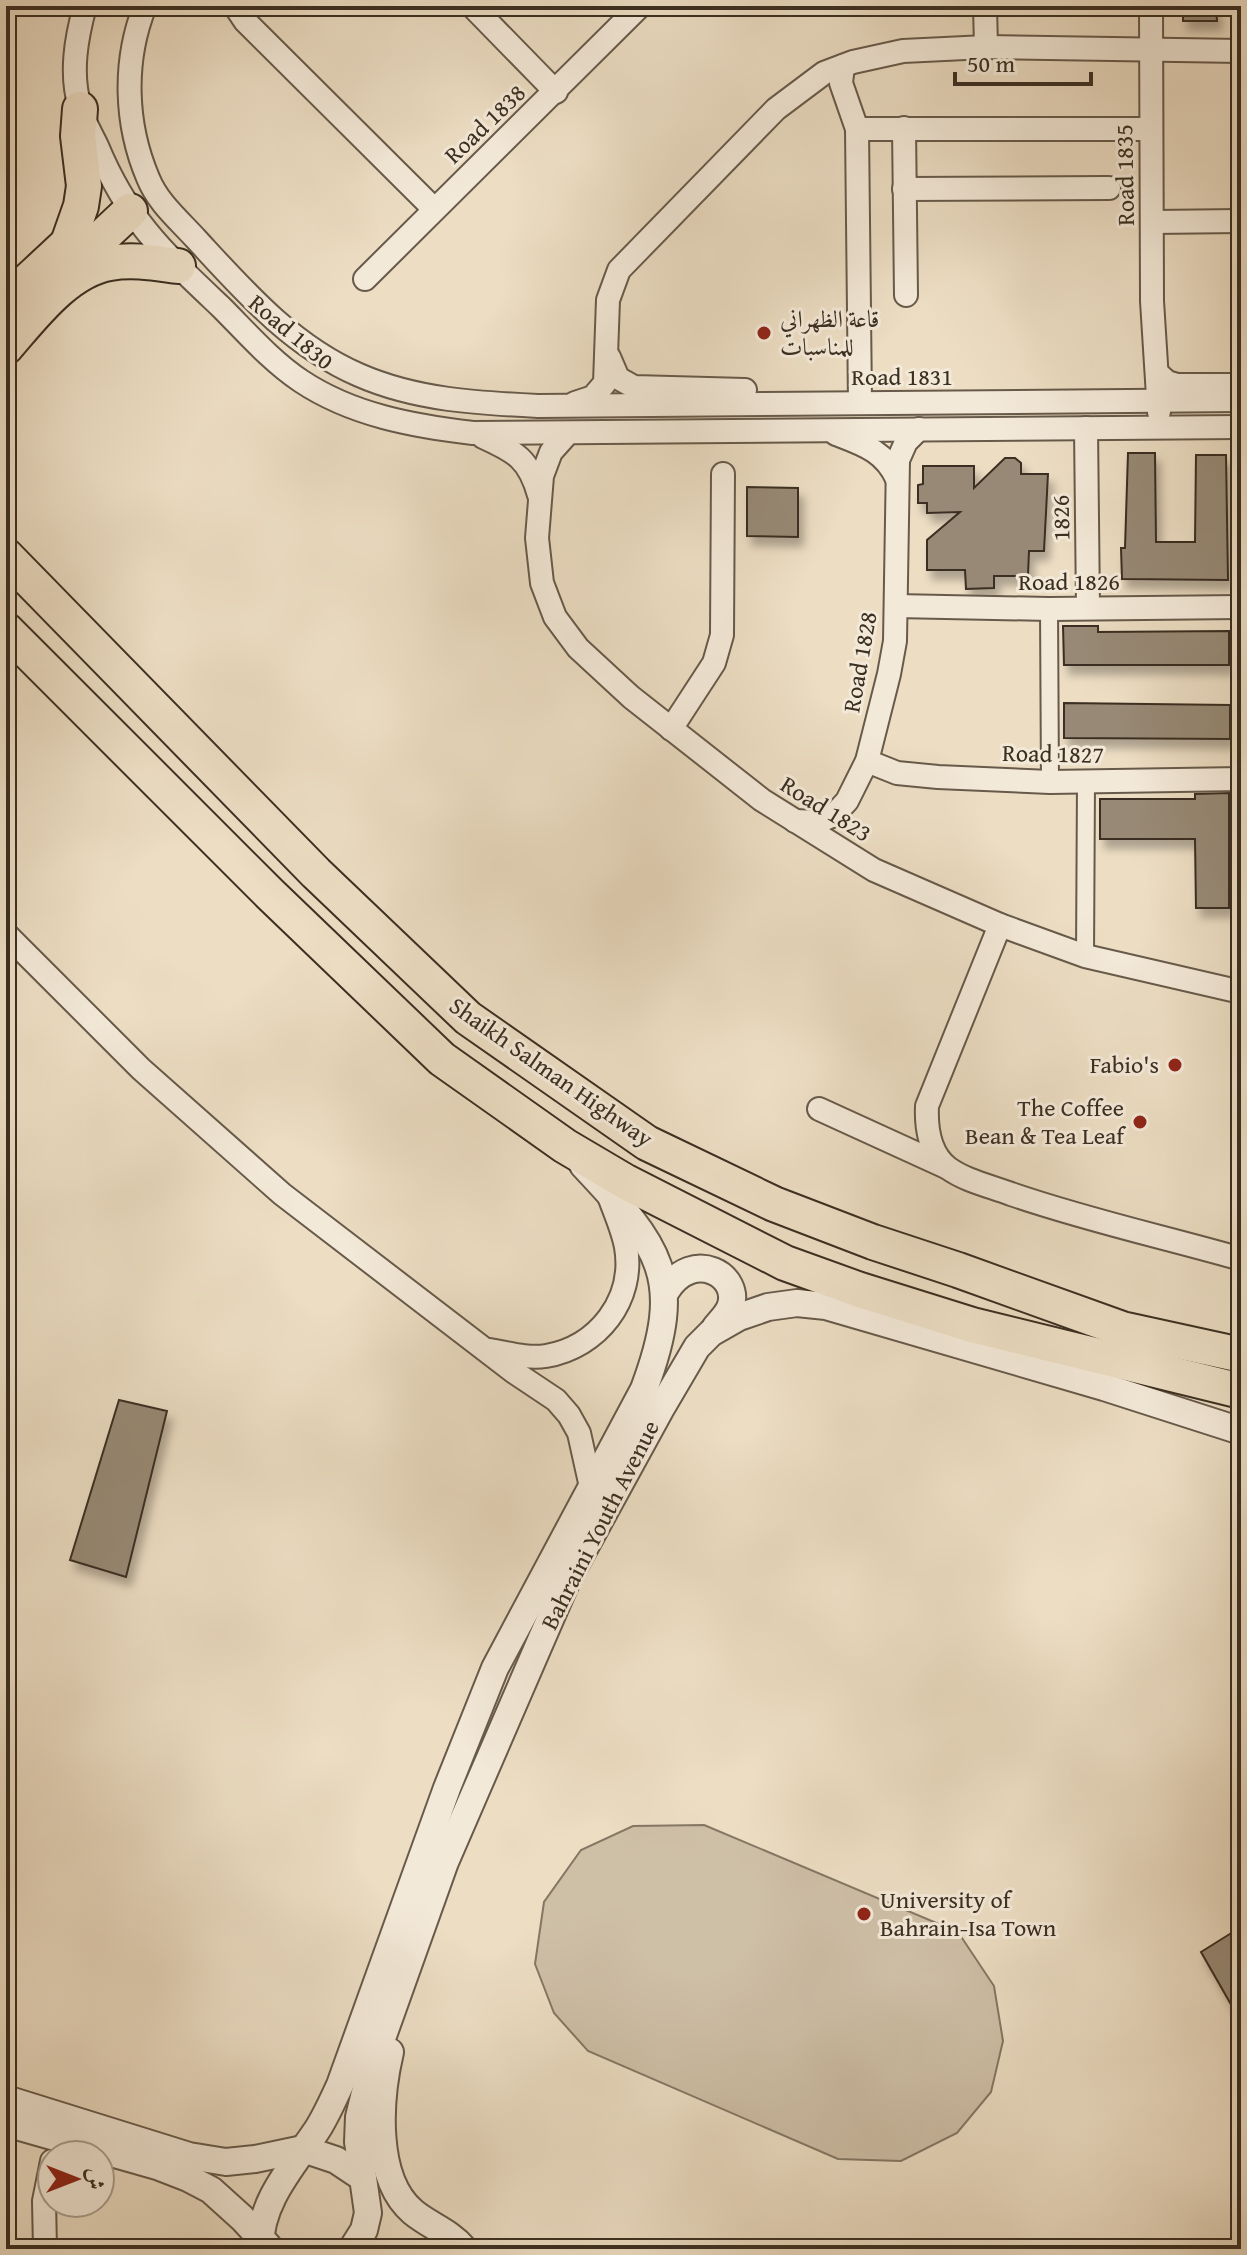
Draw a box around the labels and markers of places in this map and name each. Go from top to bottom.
place label: قاعة الظهراني للمناسبات [780,301,879,364]
marker: قاعة الظهراني للمناسبات [755,324,773,342]
place label: Fabio's [1090,1047,1159,1082]
marker: Fabio's [1166,1056,1184,1074]
place label: The Coffee Bean & Tea Leaf [965,1090,1126,1153]
marker: The Coffee Bean & Tea Leaf [1131,1113,1149,1131]
place label: University of Bahrain-Isa Town [880,1882,1057,1945]
marker: University of Bahrain-Isa Town [855,1905,873,1923]

